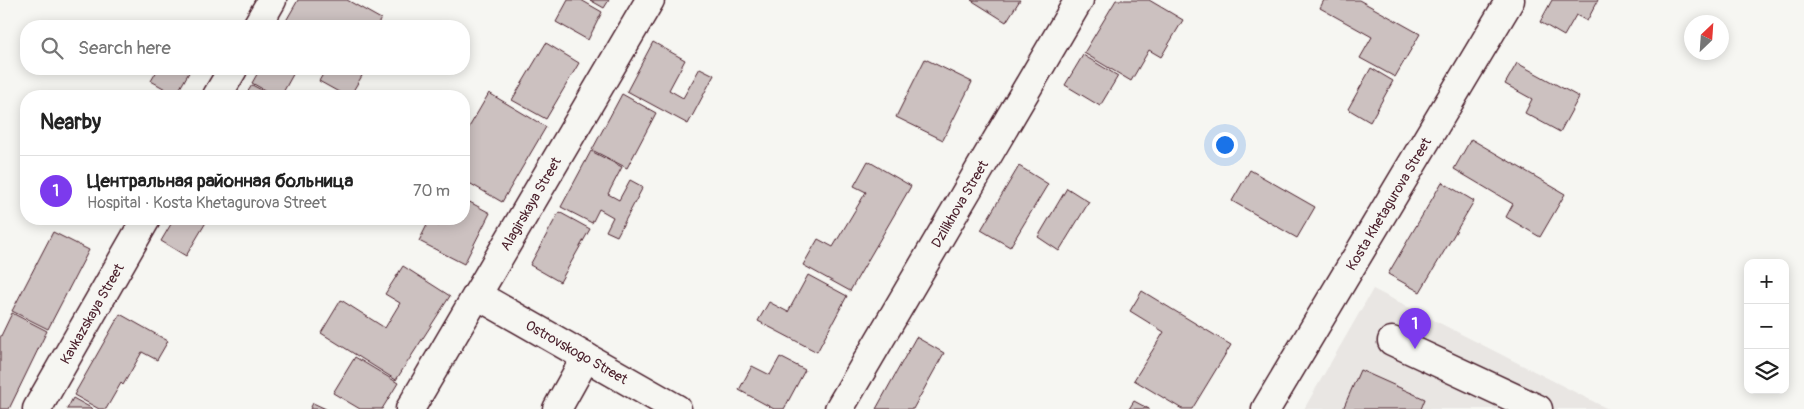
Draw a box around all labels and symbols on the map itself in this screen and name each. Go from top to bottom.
north arrow [1684,15,1729,60]
your location [1212,132,1238,158]
street label: Kosta Khetagurova Street [1343,134,1435,274]
street label: Alagirskaya Street [497,154,565,254]
street label: Dzilikhova Street [928,157,992,251]
street label: Kavkazskaya Street [57,260,128,367]
pin: 1 [1399,308,1431,349]
street label: Ostrovskogo Street [523,317,631,388]

